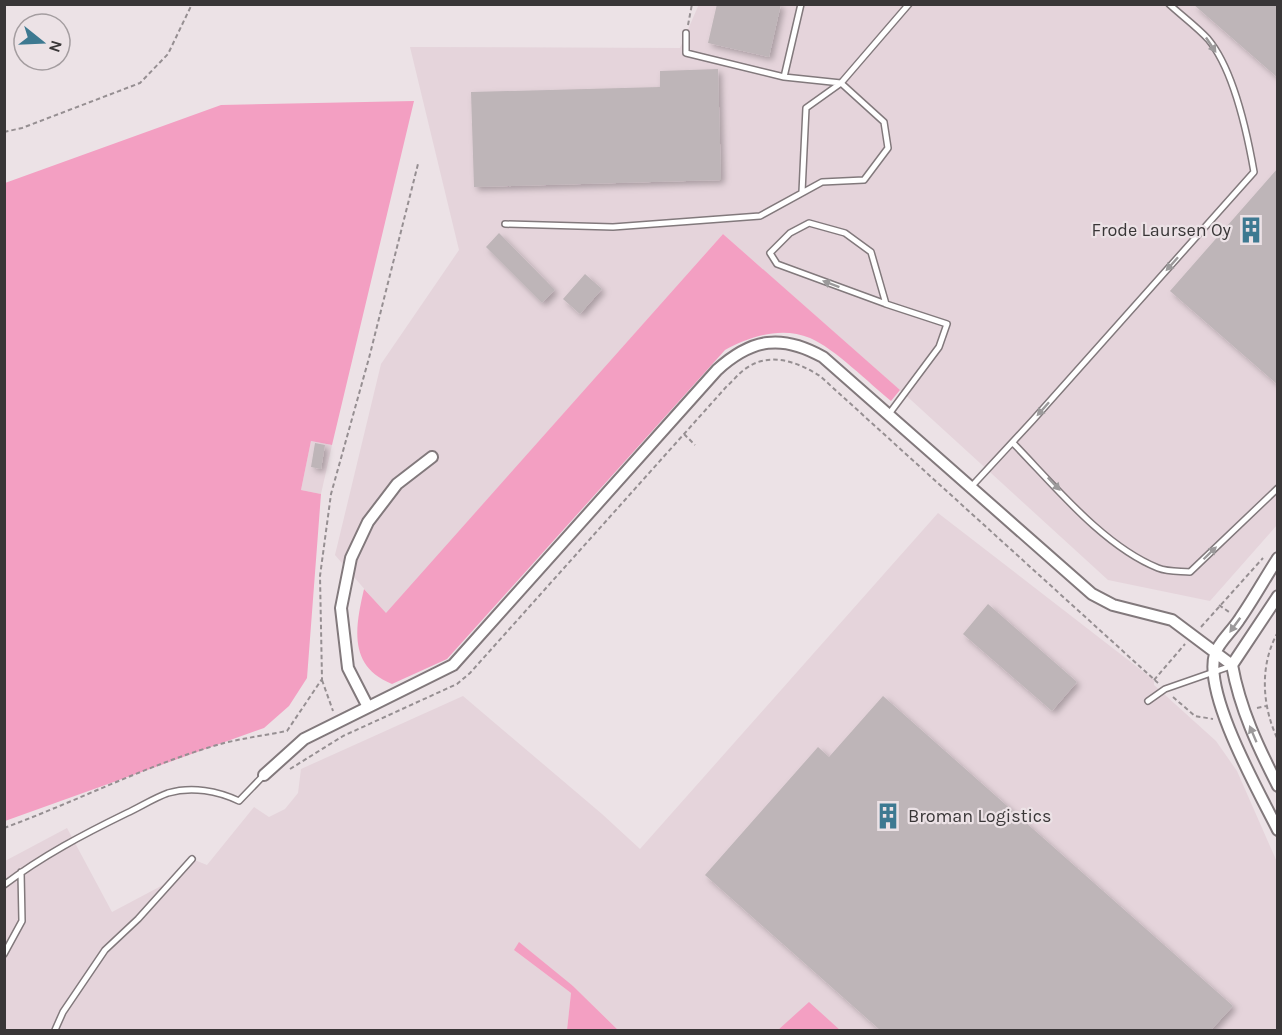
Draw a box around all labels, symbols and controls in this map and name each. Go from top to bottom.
north arrow [12,12,72,72]
one-way arrow [1205,37,1217,53]
text: N [45,38,67,55]
building icon: Frode Laursen Oy [1236,215,1266,245]
place label: Frode Laursen Oy [1091,219,1232,241]
one-way arrow [1166,256,1179,271]
one-way arrow [822,279,840,288]
one-way arrow [1036,402,1050,417]
one-way arrow [1046,477,1060,491]
one-way arrow [1202,546,1217,560]
one-way arrow [1229,616,1241,632]
one-way arrow [1248,725,1257,742]
building icon: Broman Logistics [873,801,903,831]
place label: Broman Logistics [908,805,1052,827]

